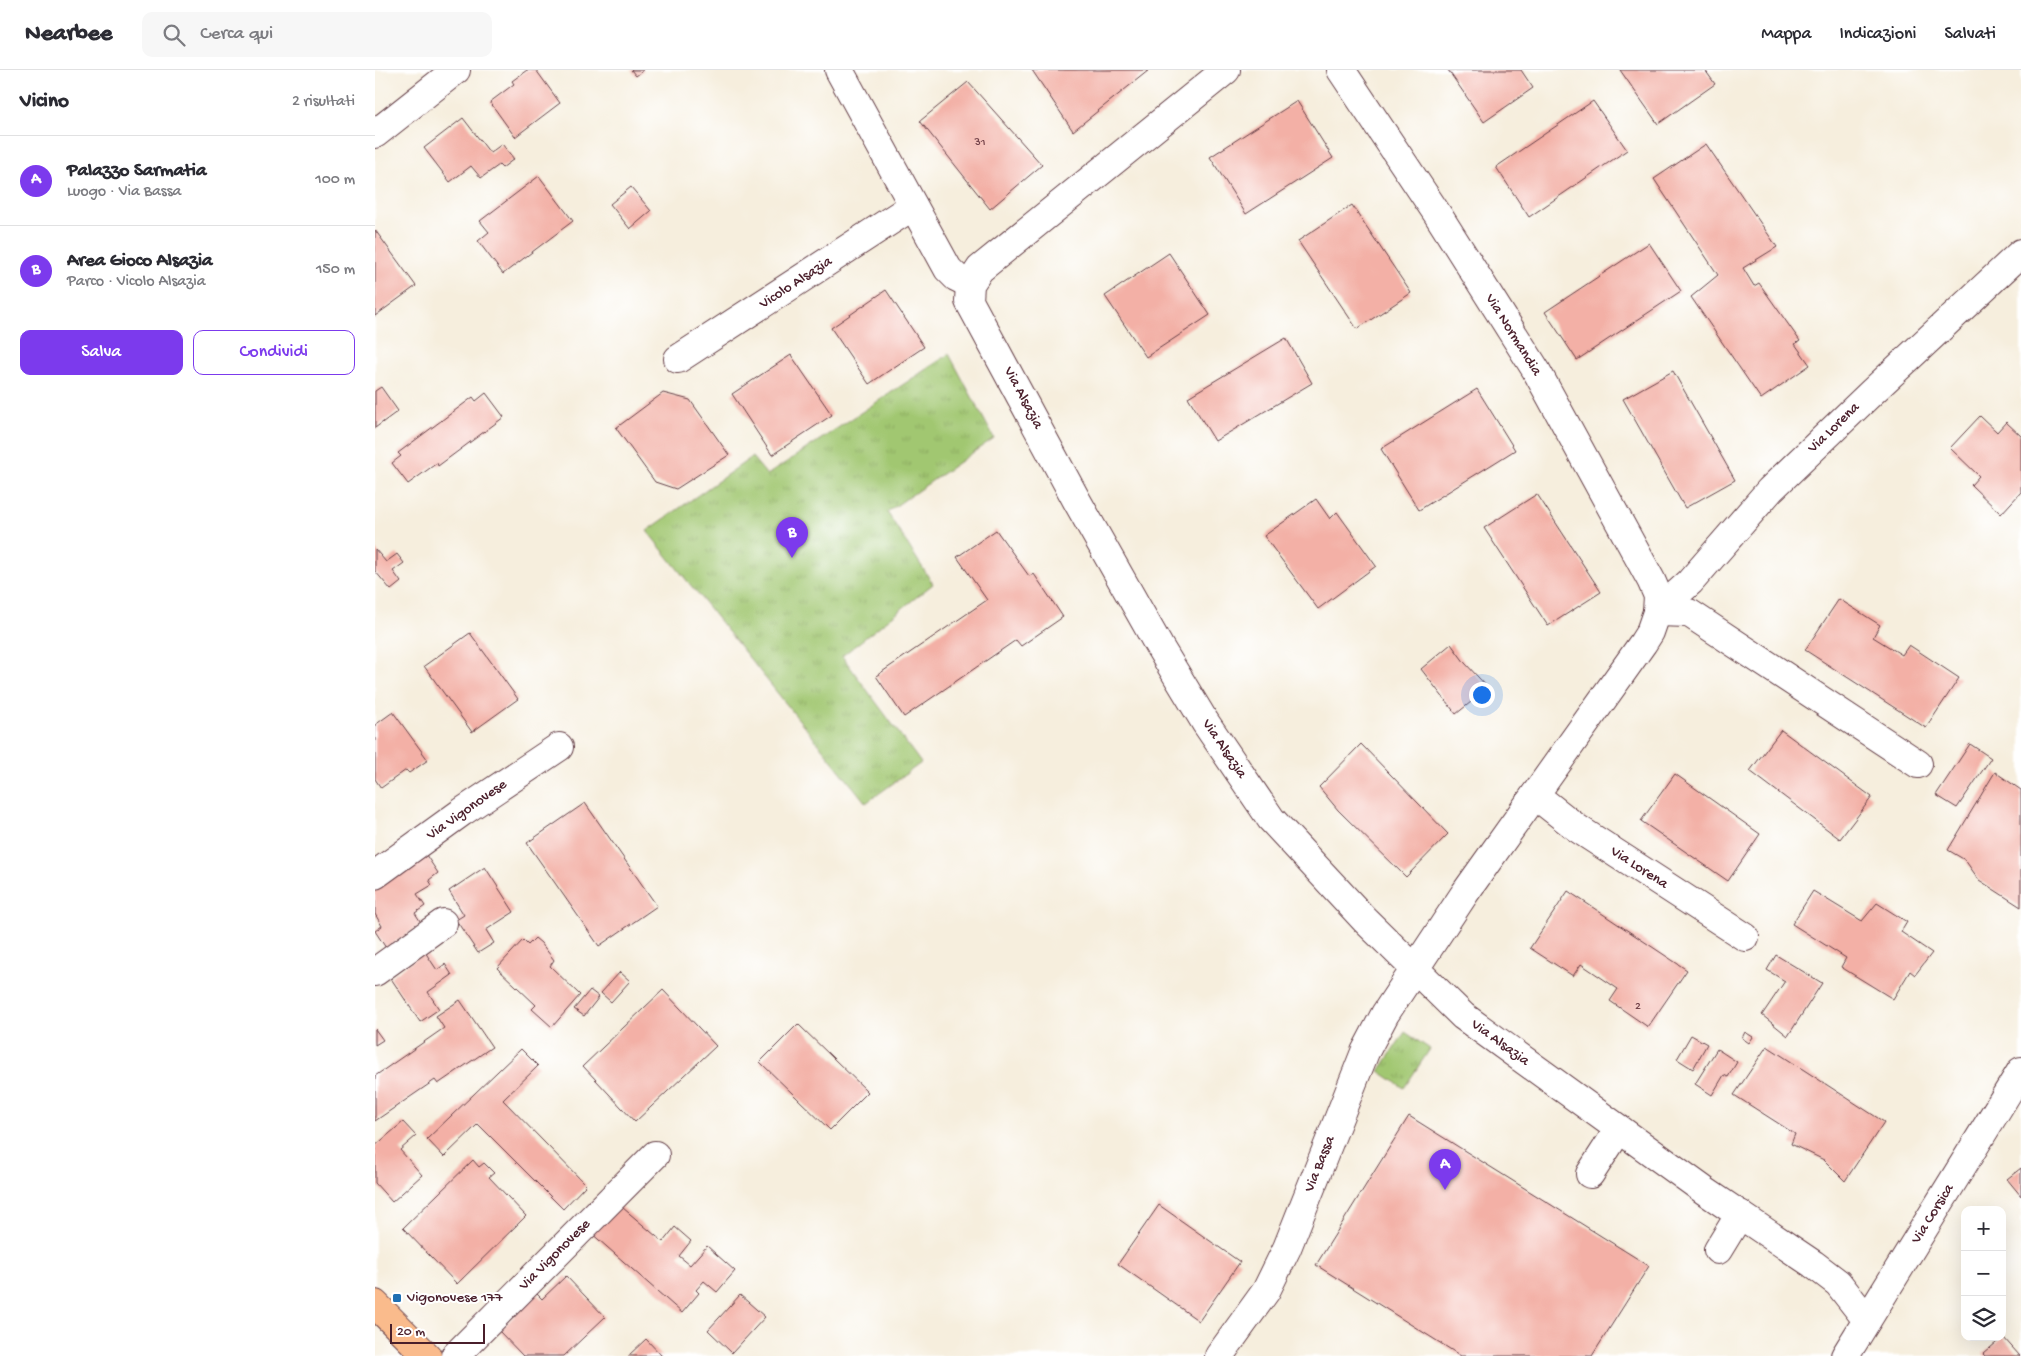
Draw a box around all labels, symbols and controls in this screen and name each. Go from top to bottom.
search box [142,12,492,57]
text: Nearbee [25,20,112,49]
icon: search [160,21,188,49]
text: Cerca qui [200,23,273,46]
text: Mappa [1761,24,1811,45]
text: Indicazioni [1839,24,1917,45]
text: Salvati [1945,24,1996,45]
text: Vicino [20,90,69,115]
text: 2 risultati [292,93,355,112]
house number: 31 [973,136,986,150]
text: Palazzo Sarmatia [67,160,206,183]
text: A [31,171,41,190]
text: 100 m [315,171,355,190]
text: Luogo · Via Bassa [67,183,181,202]
text: Area Gioco Alsazia [67,250,213,273]
street label: Vicolo Alsazia [755,252,836,314]
text: B [32,261,40,280]
text: 150 m [316,261,355,280]
text: Parco · Vicolo Alsazia [67,273,206,292]
street label: Via Normandia [1480,290,1546,380]
button: Salva [20,330,183,375]
button: Condividi [193,330,355,375]
street label: Via Alsazia [999,363,1047,433]
street label: Via Lorena [1804,398,1864,458]
pin: B [776,517,808,558]
your location [1469,682,1495,708]
street label: Via Alsazia [1197,715,1251,783]
street label: Via Vigonovese [423,776,511,845]
street label: Via Lorena [1606,842,1672,894]
house number: 2 [1635,1000,1641,1014]
street label: Via Alsazia [1467,1015,1533,1071]
street label: Via Bassa [1300,1133,1340,1196]
pin: A [1429,1149,1461,1190]
street label: Via Corsica [1907,1180,1959,1248]
map controls [1961,1206,2006,1341]
button: + [1961,1206,2006,1251]
street label: Via Vigonovese [515,1215,595,1295]
button: − [1961,1251,2006,1296]
place label: Vigonovese 177 [406,1289,504,1307]
marker: Vigonovese 177 [391,1292,403,1304]
button: layers [1961,1296,2006,1341]
scale bar [390,1321,485,1344]
text: 20 m [397,1324,425,1341]

